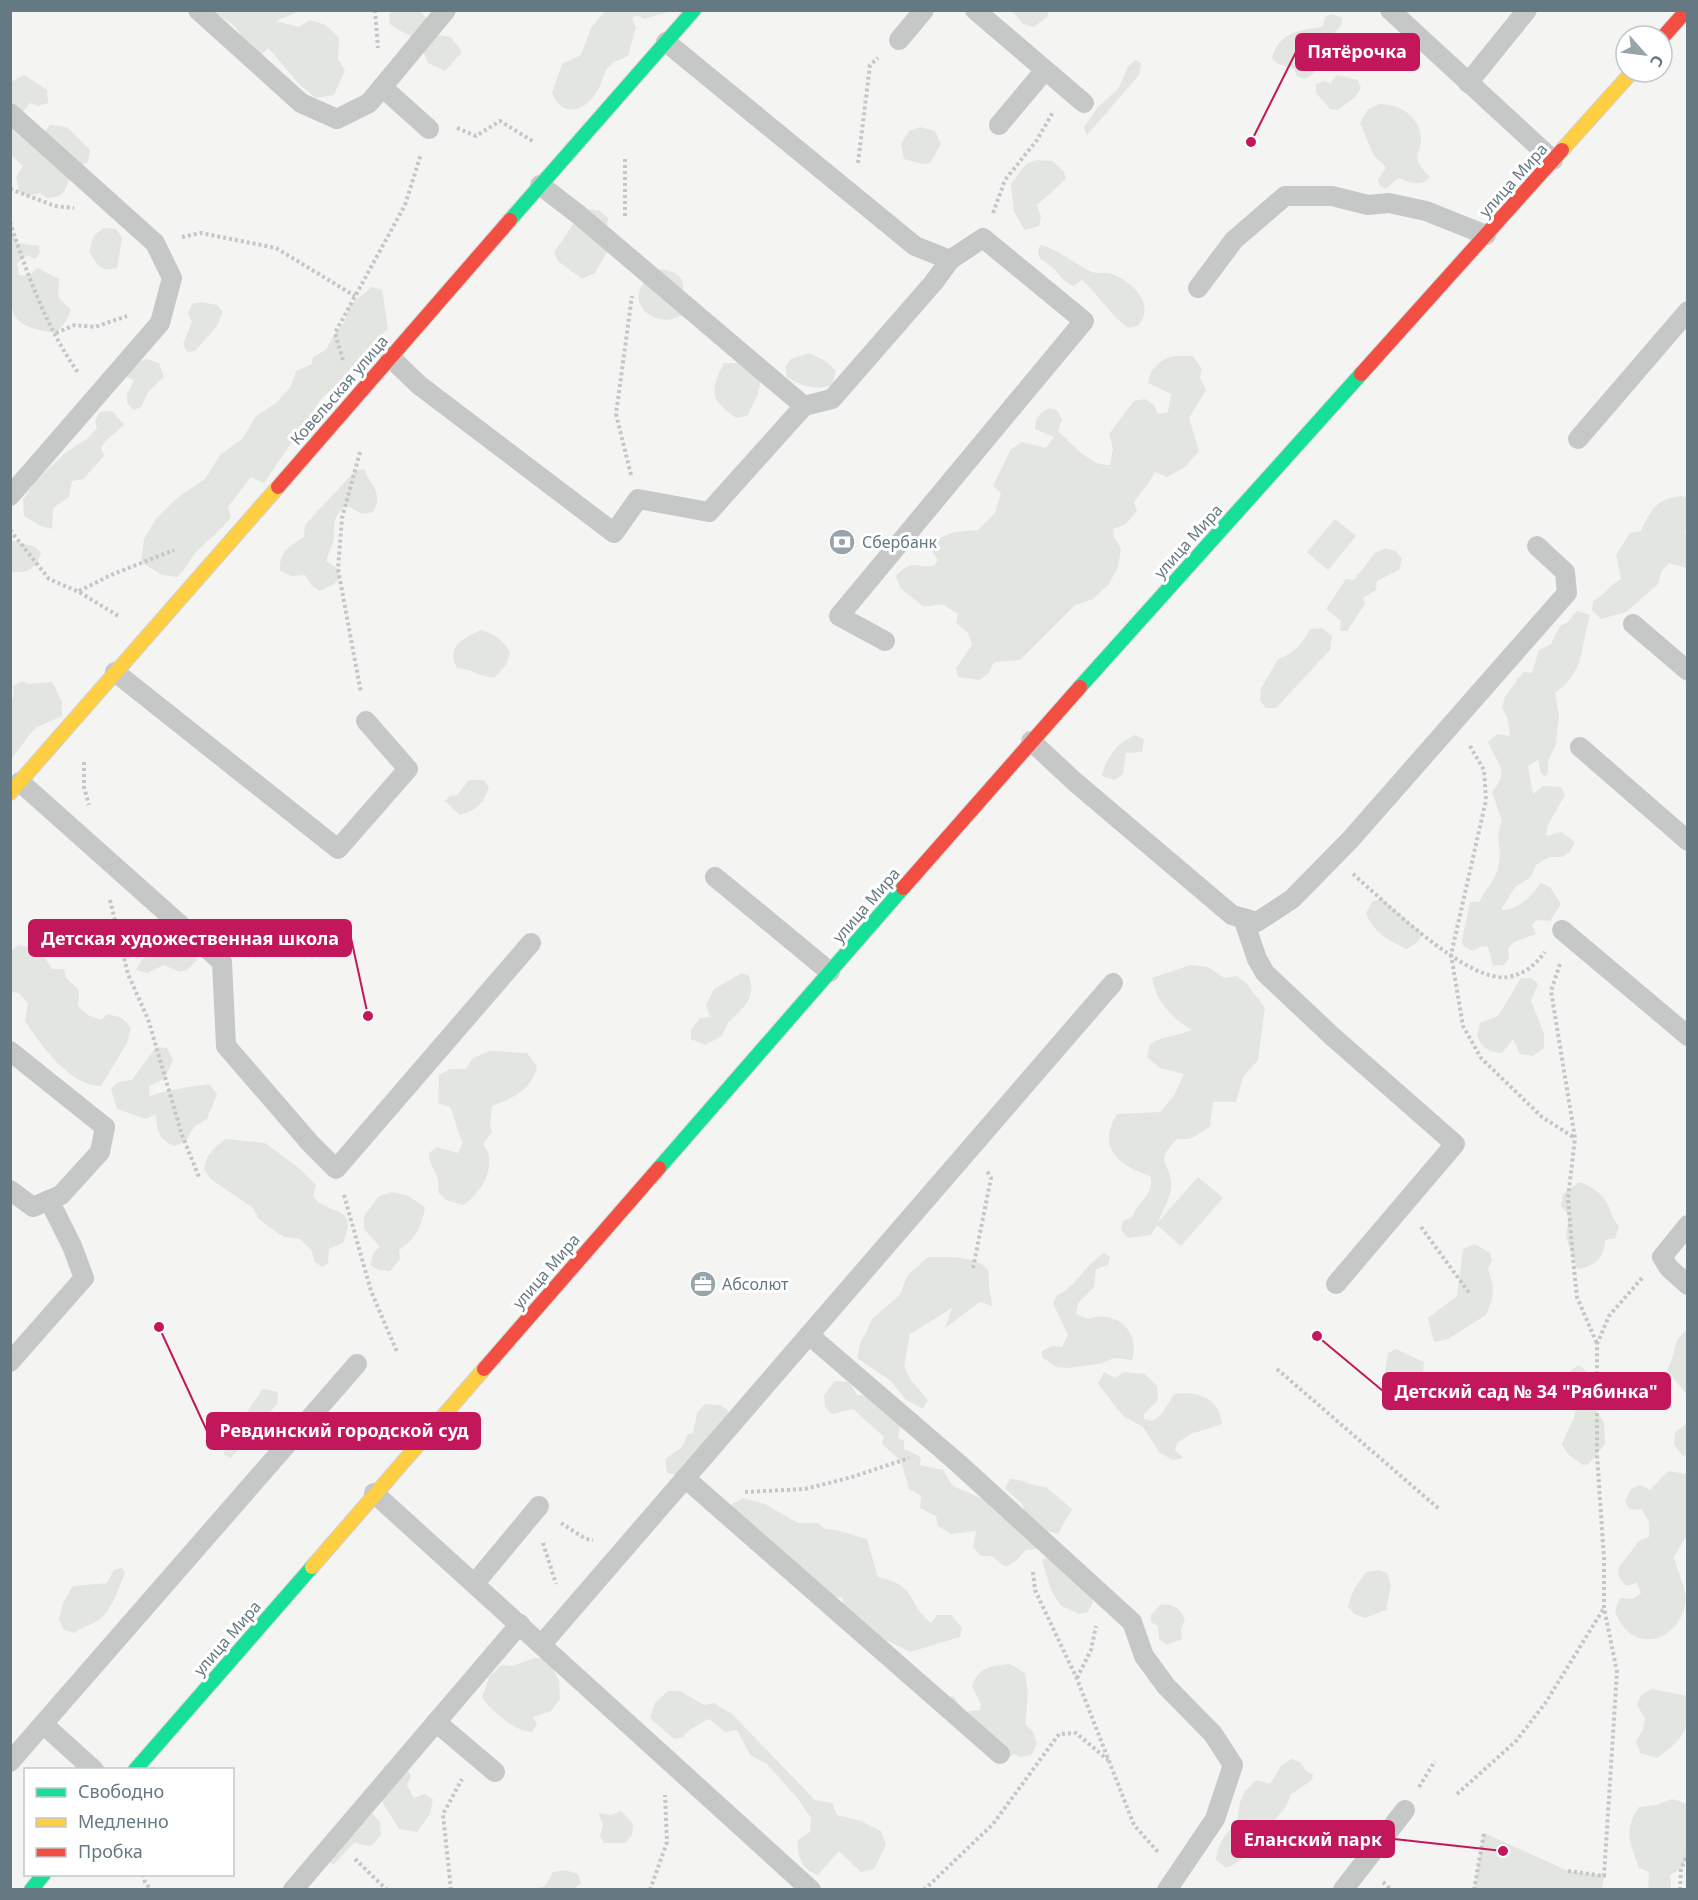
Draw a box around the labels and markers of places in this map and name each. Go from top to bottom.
callout: Пятёрочка [1296,34,1419,70]
bank icon: Сбербанк [827,527,857,557]
place label: Сбербанк [862,531,938,553]
callout: Детская художественная школа [29,920,351,956]
office icon: Абсолют [688,1269,718,1299]
place label: Абсолют [722,1273,789,1295]
callout: Детский сад № 34 "Рябинка" [1383,1373,1670,1409]
callout: Ревдинский городской суд [207,1413,480,1449]
callout: Еланский парк [1232,1821,1394,1857]

